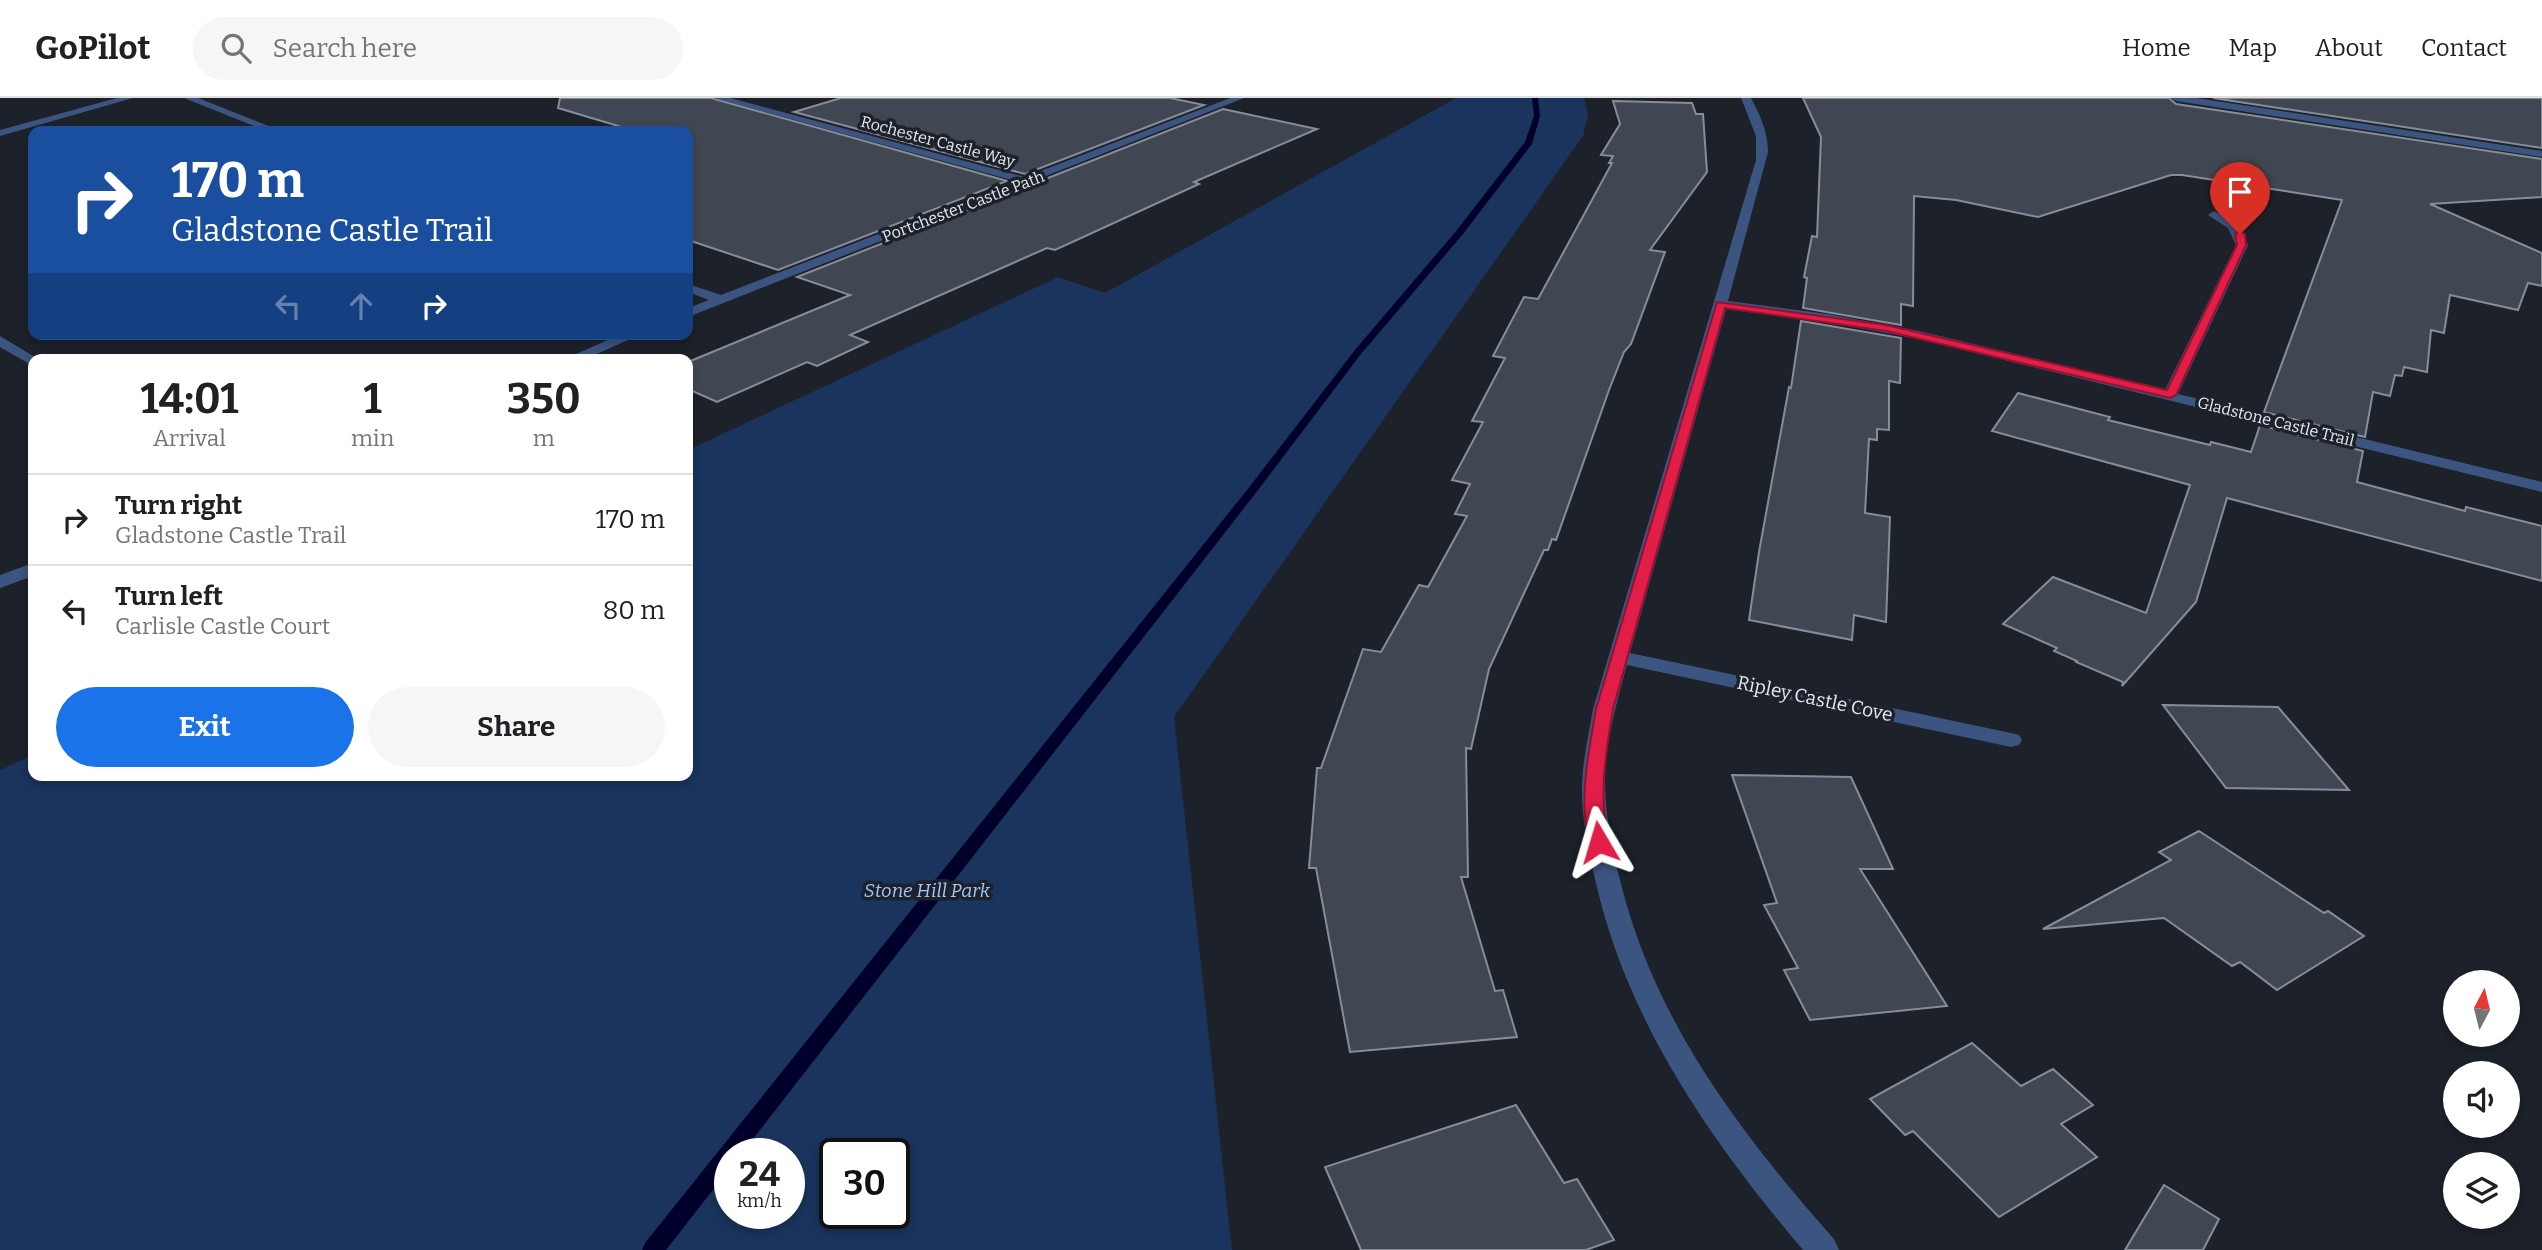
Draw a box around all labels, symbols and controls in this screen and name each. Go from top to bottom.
search box [193,17,683,80]
text: GoPilot [35,28,151,68]
icon: search [217,29,255,67]
text: Search here [273,33,417,64]
text: Home [2122,34,2191,62]
text: Map [2229,34,2277,62]
text: About [2315,34,2383,62]
text: Contact [2421,34,2507,62]
street label: Rochester Castle Way [859,112,1017,171]
text: 170 m [171,151,304,210]
icon: right [56,154,147,245]
pin [2210,162,2270,234]
street label: Portchester Castle Path [879,167,1047,246]
icon: arrive [2221,173,2259,211]
text: Gladstone Castle Trail [171,211,493,249]
icon: left [269,287,307,325]
icon: ahead [342,287,380,325]
icon: right [415,287,453,325]
text: 14:01 [140,374,238,424]
text: 1 [364,374,382,424]
text: 350 [507,374,581,424]
street label: Gladstone Castle Trail [2195,393,2357,450]
text: Arrival [153,424,226,452]
text: min [351,424,394,452]
text: m [533,424,555,452]
text: Turn right [115,490,242,521]
icon: right [56,501,94,539]
text: 170 m [595,504,665,535]
text: Gladstone Castle Trail [115,521,346,549]
text: Turn left [115,581,223,612]
icon: left [56,592,94,630]
text: 80 m [603,595,665,626]
text: Carlisle Castle Court [115,612,330,640]
street label: Ripley Castle Cove [1735,671,1895,726]
button: Exit [56,687,354,767]
button: Share [368,687,665,767]
position arrow [1562,805,1636,879]
park label: Stone Hill Park [864,879,991,902]
north arrow [2443,970,2520,1046]
map controls [2443,970,2520,1229]
button: sound [2443,1061,2520,1138]
speed limit sign: 30 [819,1138,910,1229]
button: layers [2443,1152,2520,1229]
text: 24 [739,1153,780,1195]
text: km/h [737,1190,782,1212]

